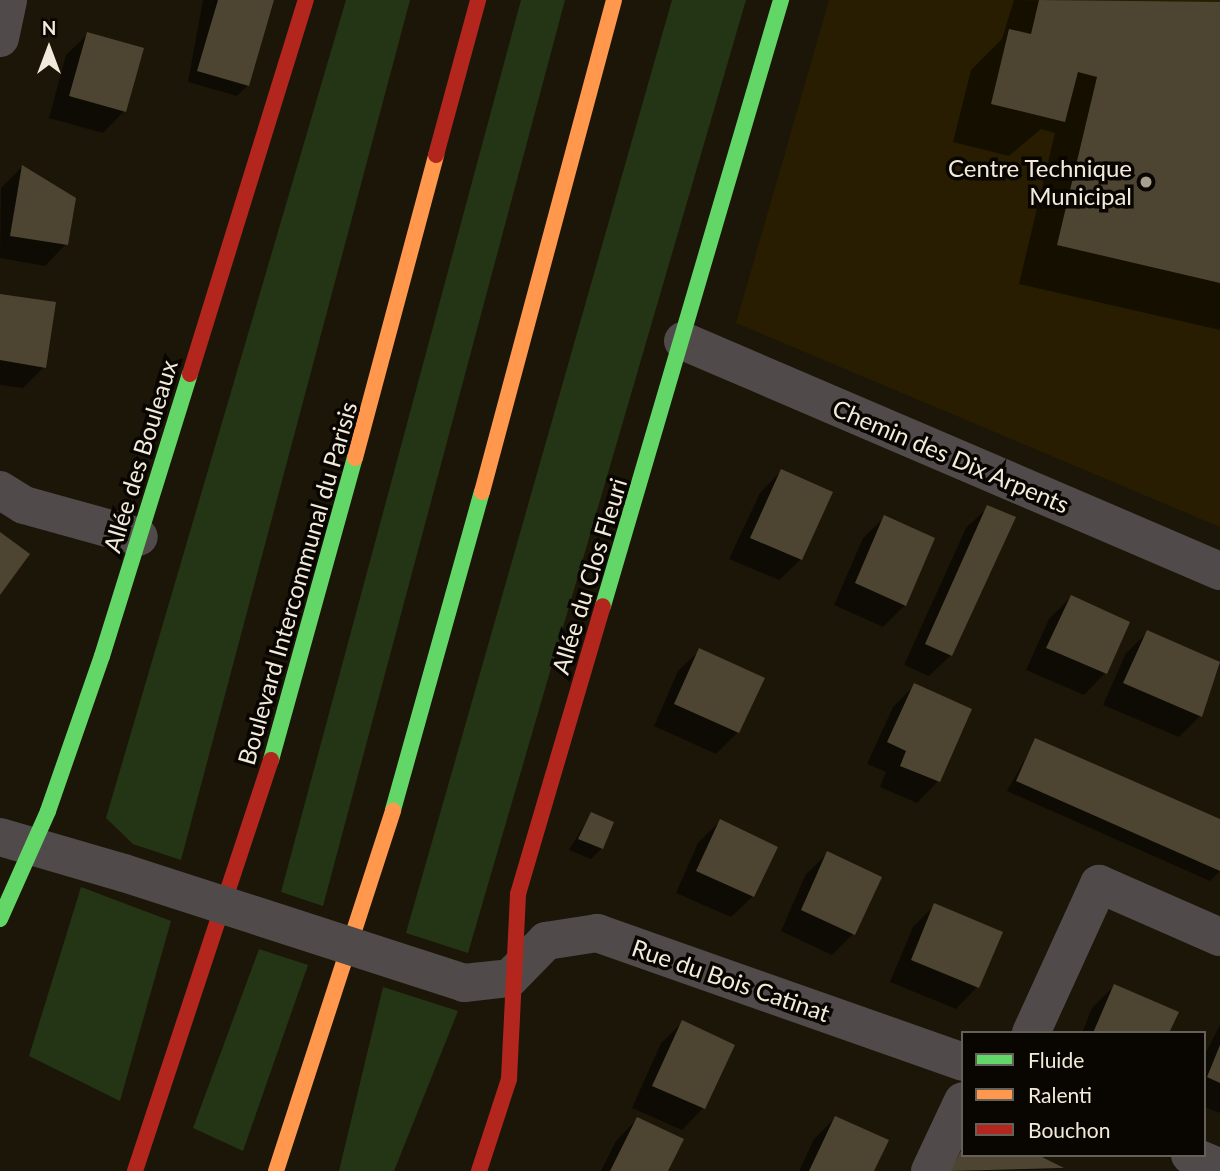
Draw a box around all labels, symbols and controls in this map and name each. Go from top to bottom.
north arrow [14,14,84,84]
text: N [42,16,56,39]
place label: Centre Technique Municipal [947,154,1132,210]
marker: Centre Technique Municipal [1138,174,1154,190]
street label: Allée des Bouleaux [97,356,183,556]
street label: Chemin des Dix Arpents [828,393,1074,519]
street label: Boulevard Intercommunal du Parisis [231,398,363,768]
street label: Allée du Clos Fleuri [545,475,633,677]
street label: Rue du Bois Catinat [628,933,834,1027]
legend [961,1031,1206,1157]
text: Fluide [1028,1047,1084,1072]
text: Ralenti [1028,1082,1092,1107]
text: Bouchon [1028,1117,1110,1142]

